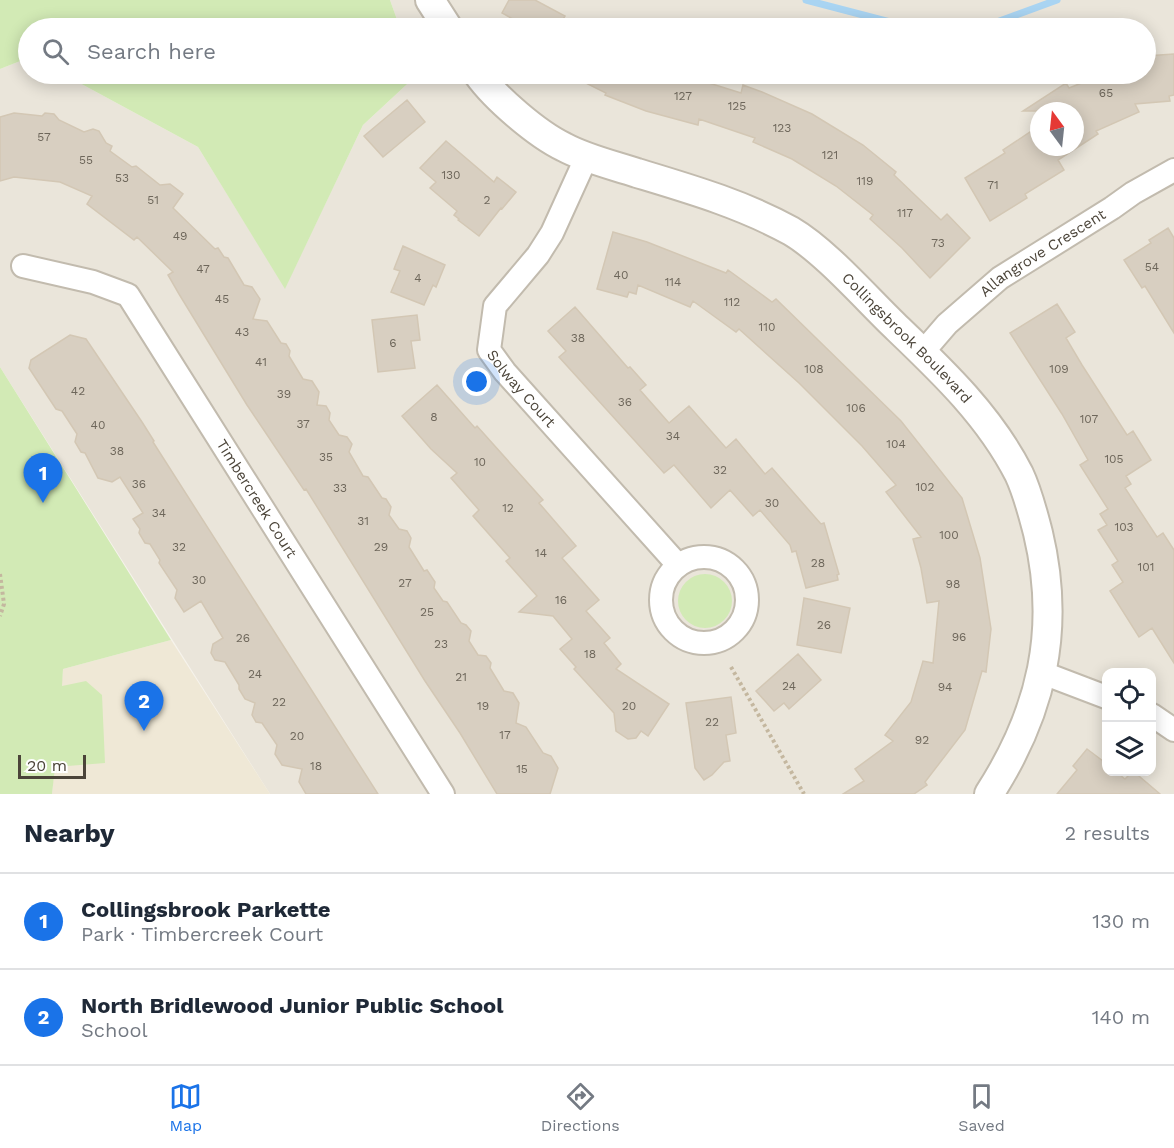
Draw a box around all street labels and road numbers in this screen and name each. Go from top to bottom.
street label: Allangrove Crescent [976,205,1110,300]
street label: Collingsbrook Boulevard [838,269,976,407]
street label: Solway Court [483,346,560,432]
street label: Timbercreek Court [213,436,301,562]

